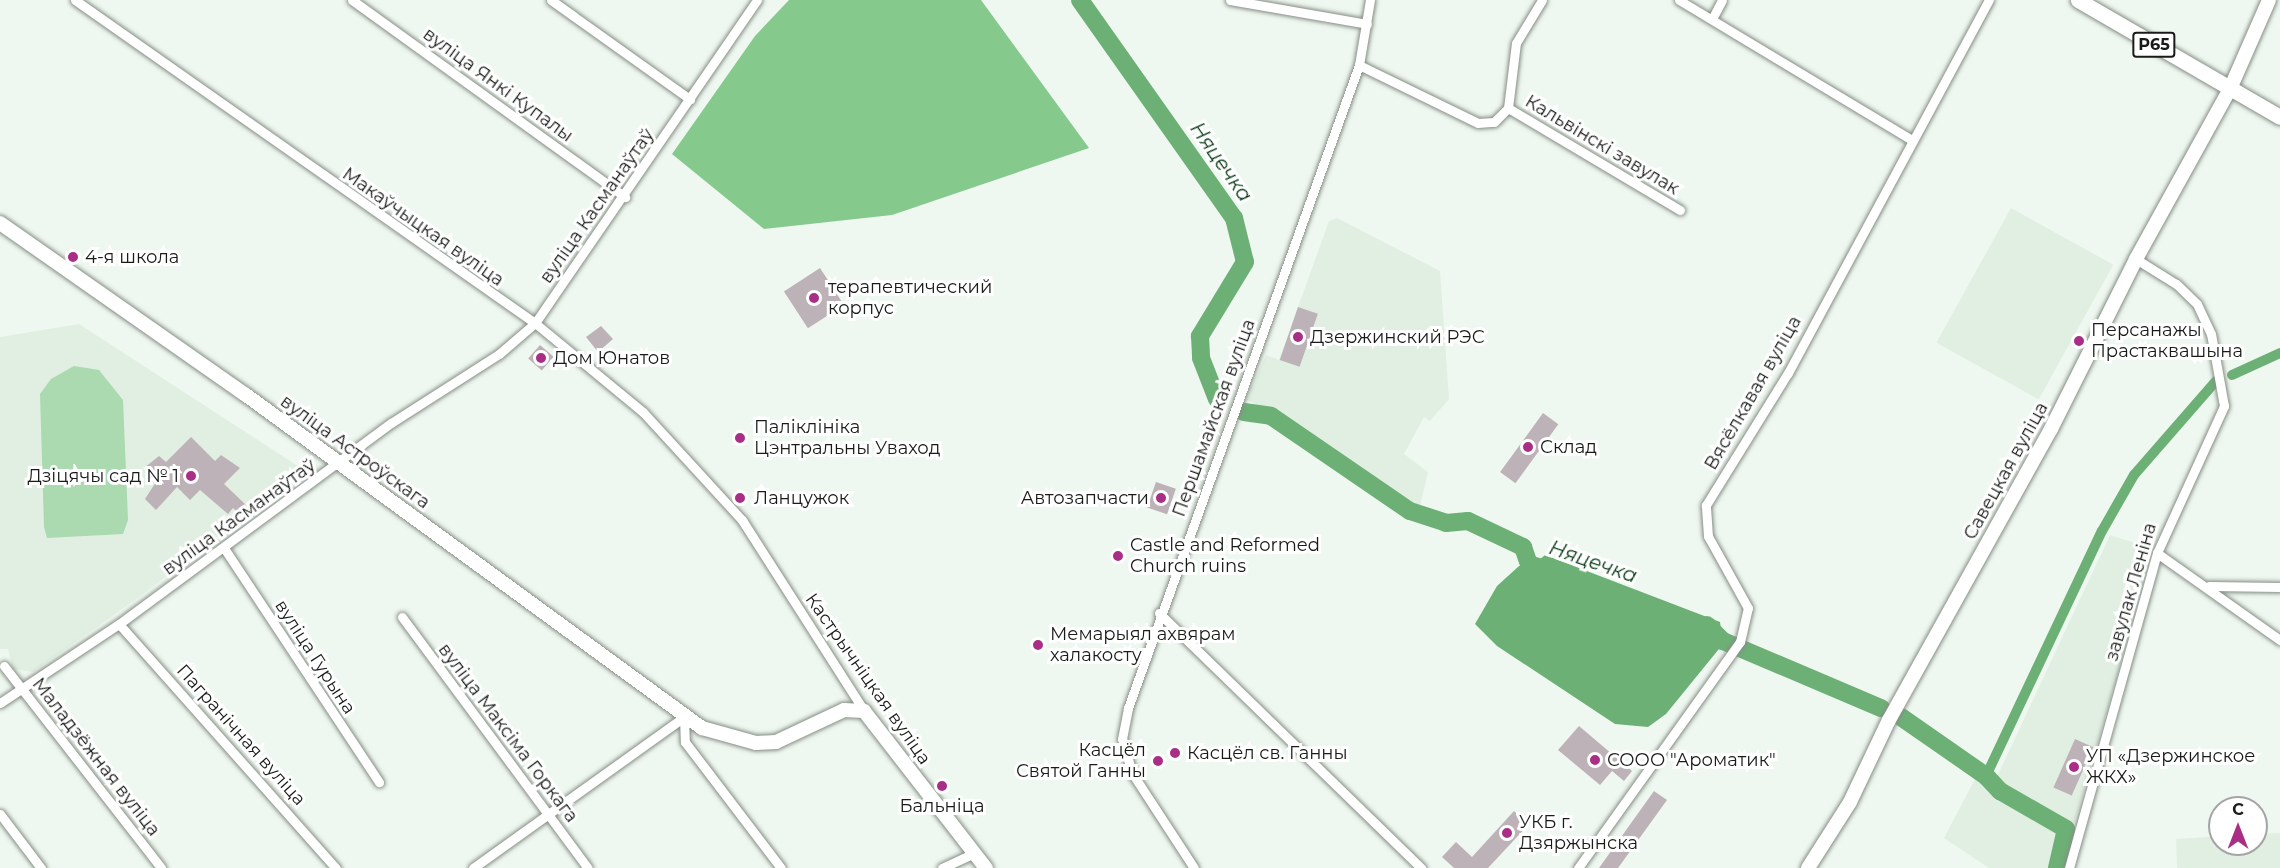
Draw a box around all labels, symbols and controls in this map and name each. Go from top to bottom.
street label: вуліца Янкі Купалы [419,23,577,147]
road number: Р65 [2132,32,2176,58]
street label: Кальвінскі завулак [1521,91,1683,199]
water label: Няцечка [1185,118,1257,206]
street label: вуліца Касманаўтаў [535,125,659,287]
street label: Макаўчыцкая вуліца [338,163,508,291]
place label: 4-я школа [85,246,179,268]
marker: 4-я школа [66,250,80,264]
place label: терапевтический корпус [828,277,992,320]
marker: терапевтический корпус [805,289,823,307]
street label: Вясёлкавая вуліца [1700,312,1806,474]
street label: Першамайская вуліца [1168,316,1260,520]
place label: Персанажы Прастаквашына [2091,320,2243,362]
place label: Дзержинский РЭС [1310,326,1485,348]
marker: Дзержинский РЭС [1291,330,1305,344]
marker: Персанажы Прастаквашына [2072,334,2086,348]
place label: Дом Юнатов [553,347,670,369]
marker: Дом Юнатов [534,351,548,365]
street label: вуліца Астроўскага [276,391,434,513]
street label: Савецкая вуліца [1959,399,2053,543]
place label: Паліклініка Цэнтральны Уваход [754,417,940,460]
marker: Паліклініка Цэнтральны Уваход [731,429,749,447]
place label: Склад [1540,436,1597,458]
marker: Склад [1521,440,1535,454]
street label: вуліца Касманаўтаў [158,454,320,580]
place label: Дзіцячы сад № 1 [27,465,179,487]
marker: Дзіцячы сад № 1 [184,469,198,483]
place label: Ланцужок [754,487,849,509]
place label: Автозапчасти [1021,487,1149,509]
marker: Ланцужок [731,489,749,507]
marker: Автозапчасти [1154,491,1168,505]
street label: завулак Леніна [2101,520,2161,664]
place label: Castle and Reformed Church ruins [1130,535,1320,578]
water label: Няцечка [1546,536,1640,588]
marker: Castle and Reformed Church ruins [1111,549,1125,563]
street label: Кастрычніцкая вуліца [801,589,935,769]
street label: вуліца Гурына [270,596,360,718]
place label: Мемарыял ахвярам халакосту [1050,624,1235,666]
marker: Мемарыял ахвярам халакосту [1031,638,1045,652]
street label: вуліца Максіма Горкага [434,639,582,827]
street label: Пагранічная вуліца [172,660,310,810]
street label: Маладзёжная вуліца [28,674,164,840]
place label: Касцёл Святой Ганны [1016,740,1146,783]
place label: Касцёл св. Ганны [1187,742,1348,764]
marker: Касцёл св. Ганны [1168,746,1182,760]
place label: УП «Дзержинское ЖКХ» [2086,746,2255,789]
place label: СООО "Ароматик" [1607,749,1776,771]
marker: СООО "Ароматик" [1588,753,1602,767]
marker: Касцёл Святой Ганны [1151,754,1165,768]
marker: УП «Дзержинское ЖКХ» [2067,760,2081,774]
marker: Бальніца [935,779,949,793]
place label: Бальніца [900,795,984,817]
north arrow [2208,796,2268,856]
text: С [2232,800,2244,819]
place label: УКБ г. Дзяржынска [1519,812,1638,854]
marker: УКБ г. Дзяржынска [1500,826,1514,840]

